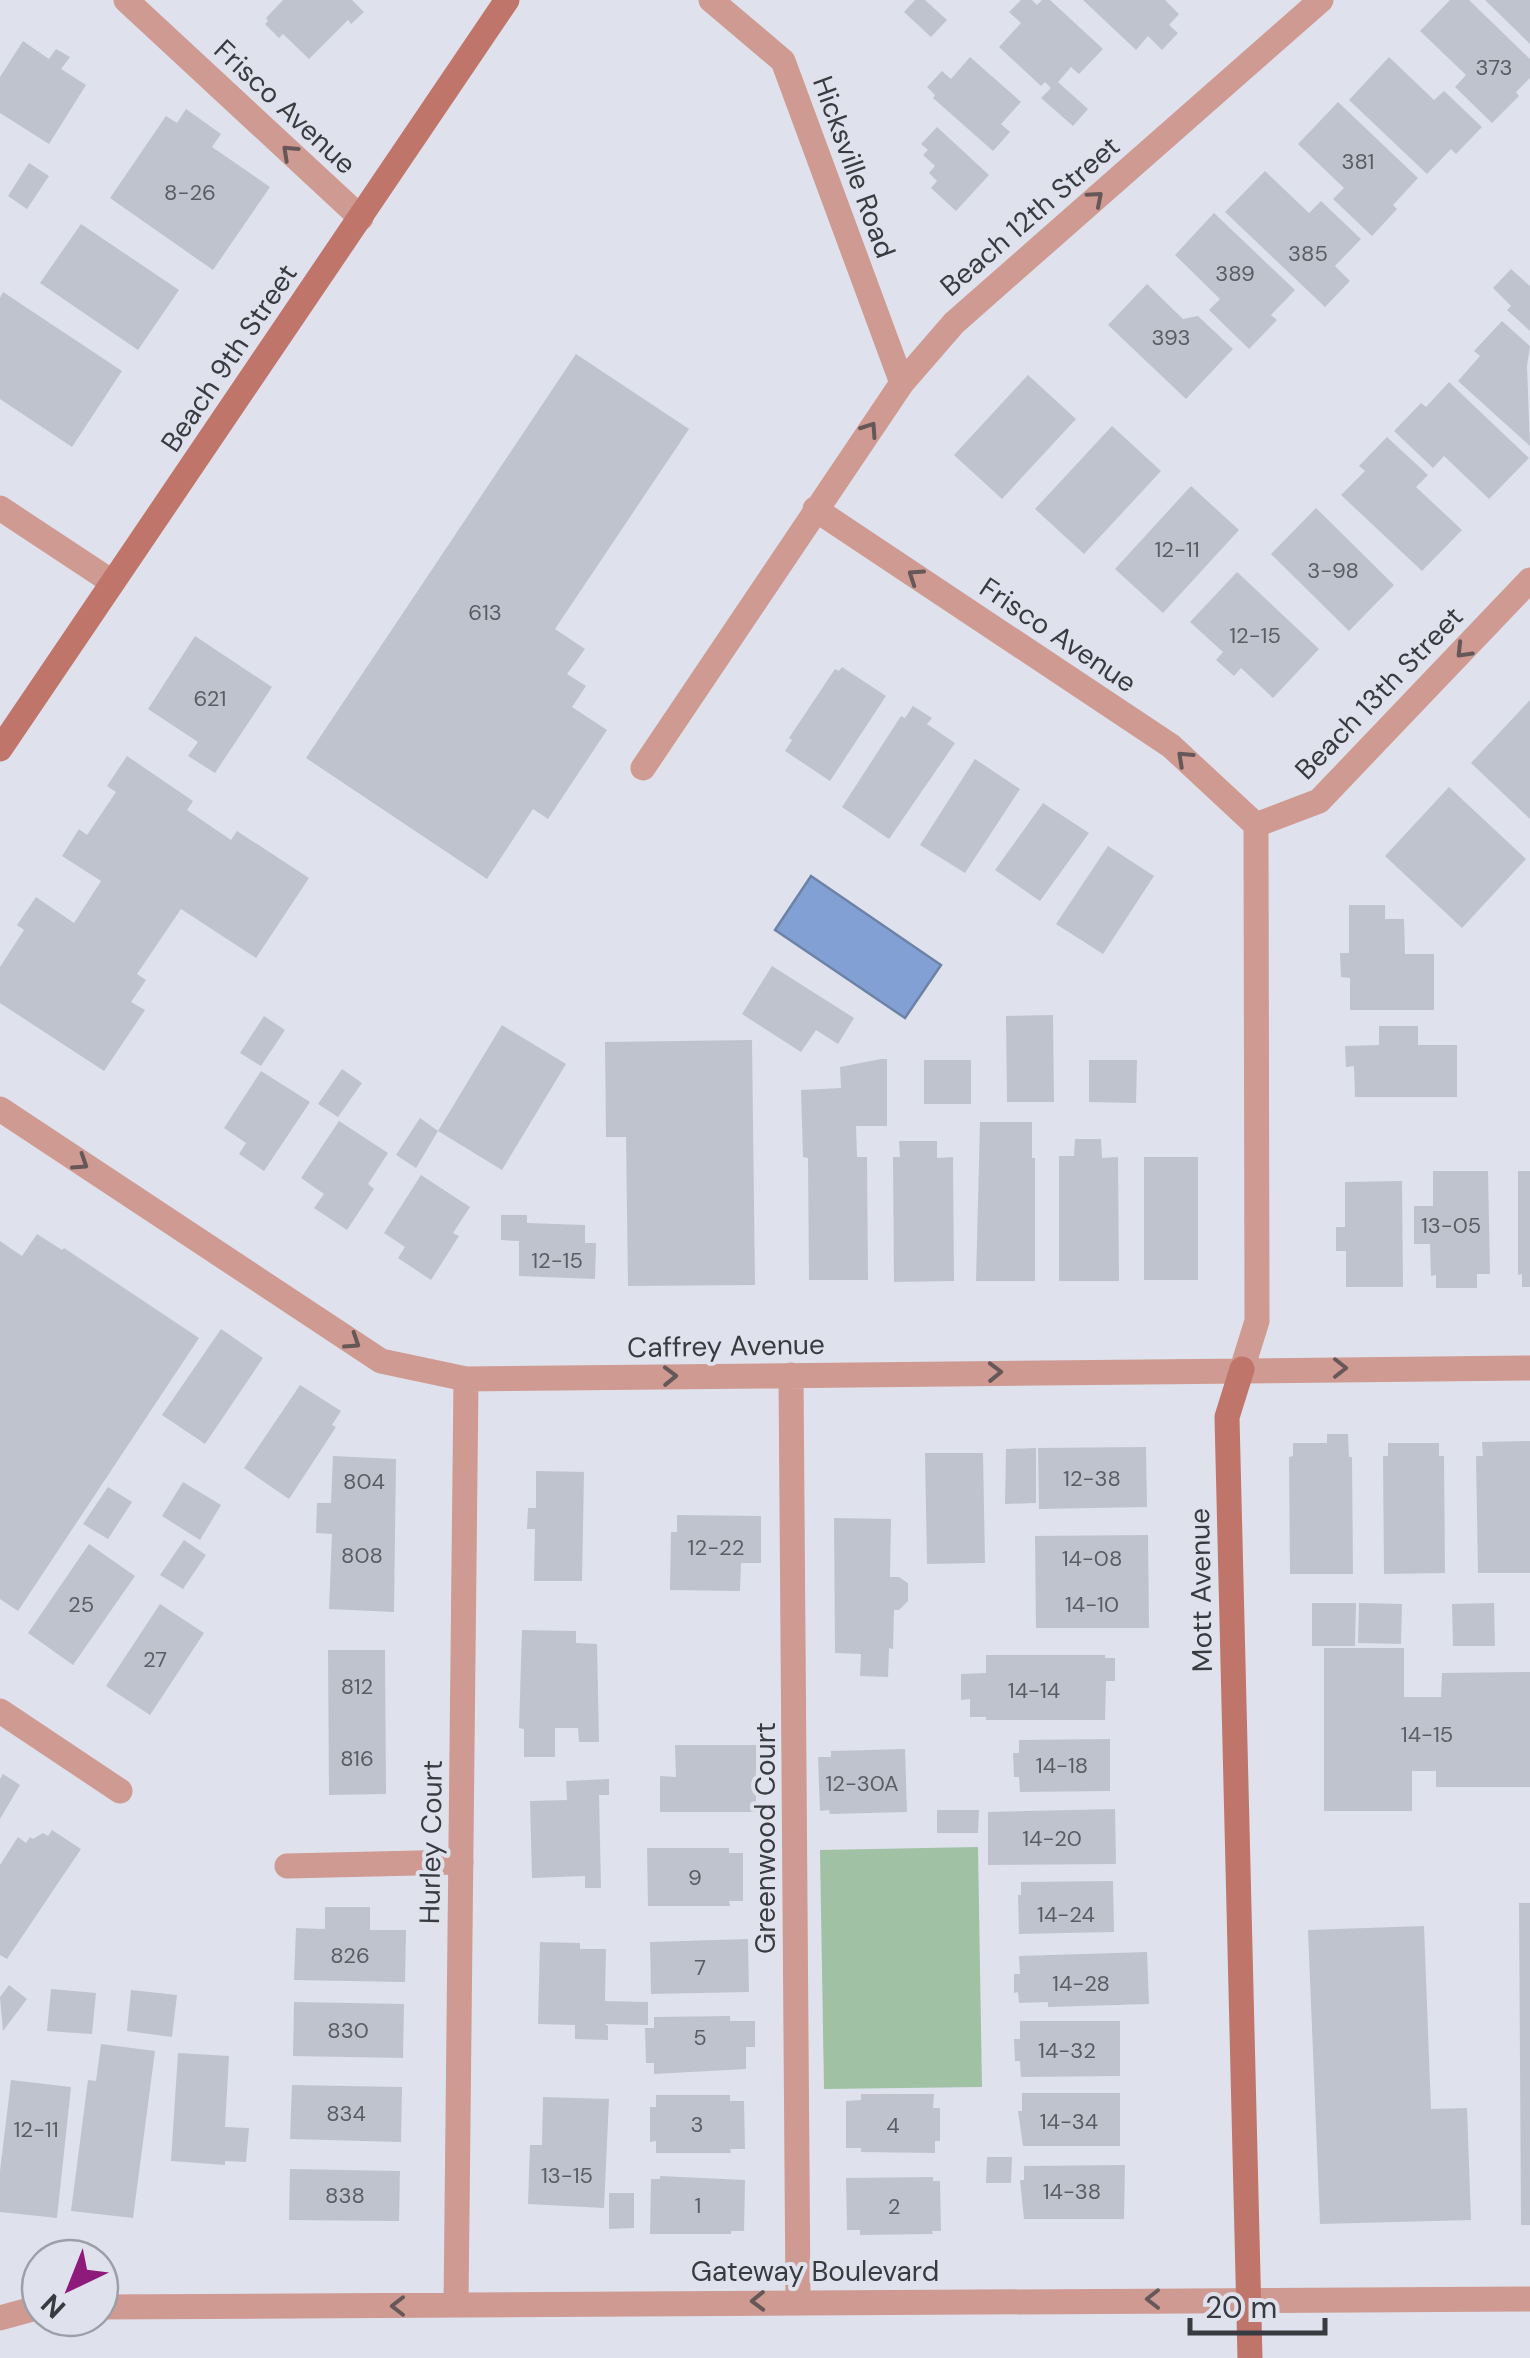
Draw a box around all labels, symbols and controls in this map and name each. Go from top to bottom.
street label: Frisco Avenue [206,32,364,182]
house number: 373 [1476,53,1512,82]
street label: Hicksville Road [804,71,904,263]
street label: Beach 12th Street [932,128,1128,304]
one-way arrow [282,146,301,164]
house number: 381 [1342,147,1374,176]
house number: 8-26 [164,178,216,207]
one-way arrow [1084,192,1103,210]
house number: 385 [1288,239,1328,268]
street label: Beach 9th Street [152,257,306,459]
house number: 389 [1215,259,1255,288]
house number: 393 [1152,323,1190,352]
one-way arrow [858,422,876,441]
house number: 12-11 [1154,535,1200,564]
house number: 3-98 [1307,556,1359,585]
street label: Frisco Avenue [972,569,1144,701]
one-way arrow [908,570,926,589]
house number: 613 [468,598,502,627]
street label: Beach 13th Street [1287,599,1471,787]
house number: 12-15 [1229,621,1281,650]
one-way arrow [1457,639,1475,657]
house number: 621 [194,684,226,713]
one-way arrow [1178,752,1196,770]
one-way arrow [70,1151,89,1169]
house number: 13-05 [1421,1211,1481,1240]
house number: 12-15 [531,1246,583,1275]
street label: Caffrey Avenue [627,1326,825,1366]
one-way arrow [341,1330,360,1348]
one-way arrow [1332,1357,1348,1379]
one-way arrow [988,1361,1004,1383]
one-way arrow [663,1366,679,1387]
house number: 12-38 [1063,1464,1121,1493]
house number: 804 [343,1467,385,1496]
street label: Mott Avenue [1181,1508,1221,1672]
house number: 12-22 [688,1533,744,1562]
house number: 808 [341,1541,383,1570]
house number: 14-08 [1062,1544,1122,1573]
house number: 25 [68,1590,94,1619]
house number: 14-10 [1065,1590,1119,1619]
house number: 27 [143,1645,167,1674]
house number: 812 [341,1672,373,1701]
house number: 14-14 [1008,1676,1060,1705]
house number: 14-15 [1401,1720,1453,1749]
street label: Greenwood Court [747,1722,784,1954]
house number: 816 [340,1744,374,1773]
house number: 14-18 [1036,1751,1088,1780]
street label: Hurley Court [411,1760,451,1924]
house number: 12-30A [825,1769,899,1798]
house number: 14-20 [1022,1824,1082,1853]
house number: 9 [688,1863,702,1892]
house number: 14-24 [1037,1900,1095,1929]
house number: 826 [330,1941,370,1970]
house number: 7 [694,1953,706,1982]
house number: 14-28 [1052,1969,1110,1998]
house number: 830 [327,2016,369,2045]
house number: 5 [693,2023,707,2052]
house number: 14-32 [1038,2036,1096,2065]
house number: 834 [326,2099,366,2128]
house number: 14-34 [1040,2107,1098,2136]
house number: 3 [690,2110,704,2139]
house number: 4 [886,2111,900,2140]
house number: 12-11 [13,2115,59,2144]
house number: 13-15 [541,2161,593,2190]
house number: 14-38 [1043,2177,1101,2206]
house number: 838 [325,2181,365,2210]
house number: 1 [695,2191,701,2220]
house number: 2 [888,2192,900,2221]
north arrow [20,2238,120,2338]
street label: Gateway Boulevard [691,2253,939,2290]
scale bar [1190,2273,1325,2335]
text: N [33,2285,73,2326]
one-way arrow [1144,2288,1160,2310]
text: 20 m [1205,2288,1277,2327]
one-way arrow [749,2290,764,2312]
one-way arrow [389,2295,404,2317]

